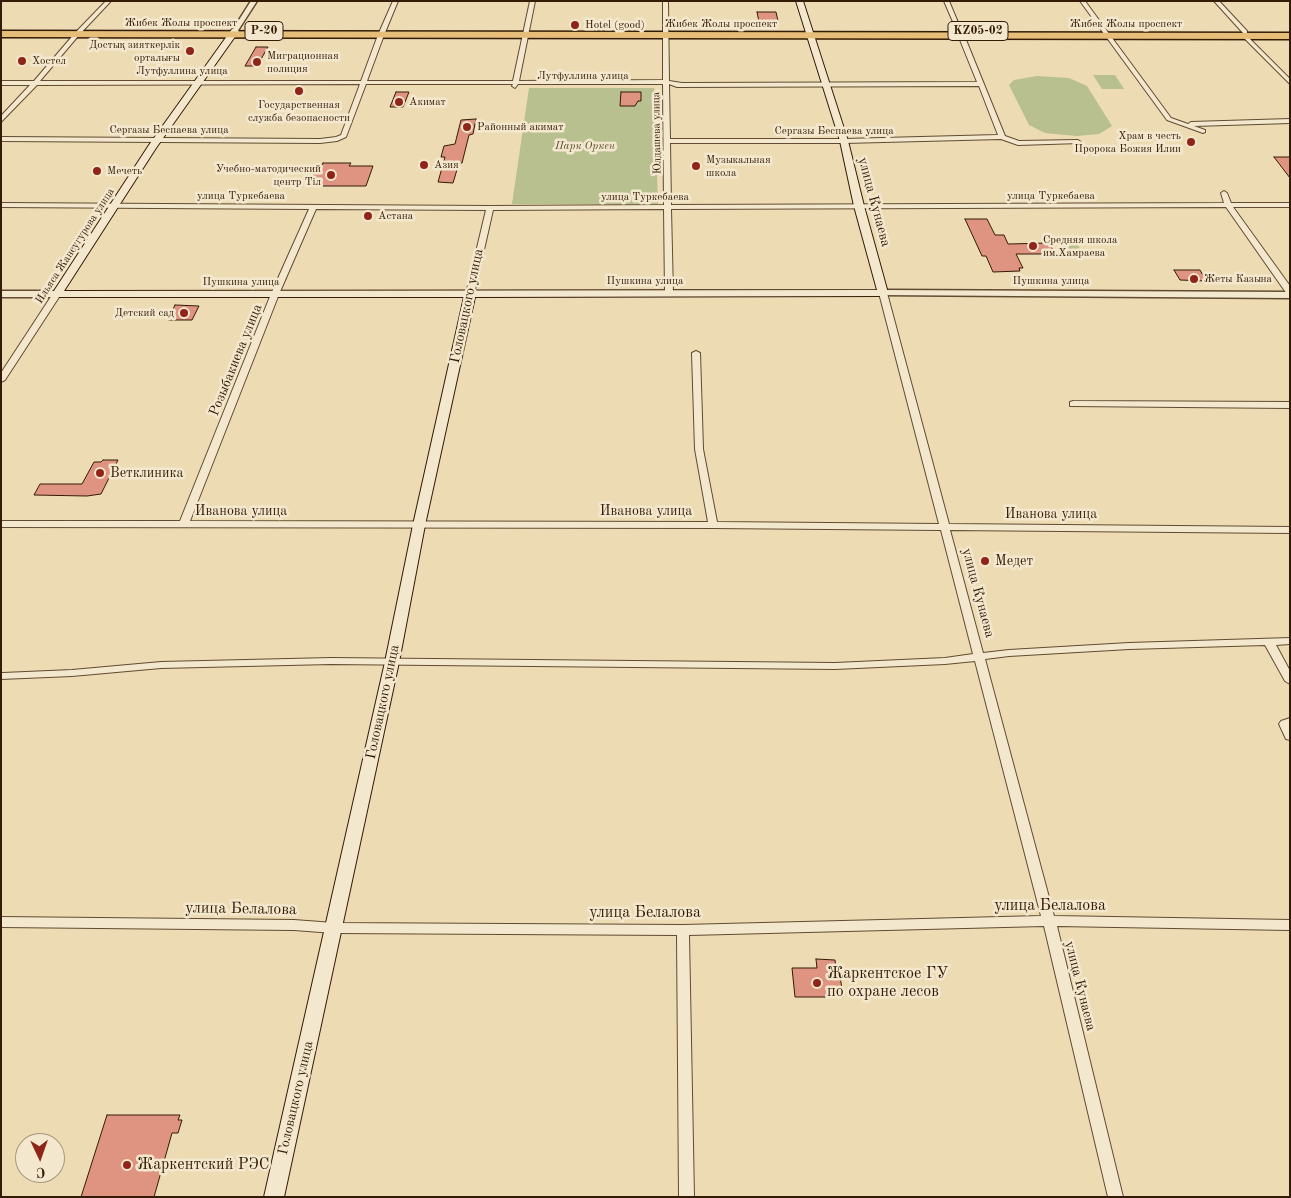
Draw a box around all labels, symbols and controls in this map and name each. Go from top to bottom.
street label: Жибек Жолы проспект [125,16,237,30]
street label: Жибек Жолы проспект [665,17,777,31]
street label: Жибек Жолы проспект [1070,17,1182,31]
place label: Hotel (good) [585,18,645,32]
marker: Hotel (good) [569,19,581,31]
road number: Р-20 [245,22,283,40]
road number: KZ05-02 [948,22,1008,40]
place label: Достық зияткерлік орталығы [89,38,180,64]
marker: Достық зияткерлік орталығы [184,45,196,57]
place label: Миграционная полиция [267,49,339,75]
place label: Хостел [32,54,66,68]
marker: Хостел [16,55,28,67]
marker: Миграционная полиция [251,56,263,68]
street label: Лутфуллина улица [136,64,228,78]
street label: Лутфуллина улица [537,69,629,83]
marker: Государственная служба безопасности [293,85,305,97]
street label: Юлдашева улица [650,92,664,174]
place label: Акимат [409,95,446,109]
marker: Акимат [393,96,405,108]
place label: Государственная служба безопасности [248,98,350,124]
place label: Районный акимат [477,120,563,134]
marker: Районный акимат [461,121,473,133]
street label: Сергазы Беспаева улица [109,123,229,137]
street label: Сергазы Беспаева улица [774,124,894,138]
place label: Храм в честь Пророка Божия Илии [1074,129,1181,155]
marker: Храм в честь Пророка Божия Илии [1185,136,1197,148]
park label: Парк Оркен [555,139,615,153]
place label: Музыкальная школа [706,153,771,179]
street label: улица Кунаева [854,155,894,249]
place label: Азия [434,158,459,172]
marker: Азия [418,159,430,171]
marker: Музыкальная школа [690,160,702,172]
place label: Учебно-матодический центр Тіл [216,162,321,188]
place label: Мечеть [107,164,142,178]
marker: Мечеть [91,165,103,177]
marker: Учебно-матодический центр Тіл [325,169,337,181]
street label: Ильяса Жансугурова улица [33,186,117,306]
street label: улица Туркебаева [197,189,285,203]
street label: улица Туркебаева [1007,189,1095,203]
street label: улица Туркебаева [601,190,689,204]
place label: Астана [378,209,413,223]
marker: Астана [362,210,374,222]
place label: Средняя школа им.Хамраева [1043,233,1117,259]
marker: Средняя школа им.Хамраева [1027,240,1039,252]
street label: Головацкого улица [447,247,487,365]
place label: Жеты Казына [1204,272,1272,286]
marker: Жеты Казына [1188,273,1200,285]
street label: Пушкина улица [607,274,683,288]
street label: Пушкина улица [1013,274,1089,288]
street label: Пушкина улица [203,275,279,289]
street label: Розыбакиева улица [206,302,266,418]
place label: Детский сад [115,306,174,320]
marker: Детский сад [178,307,190,319]
place label: Ветклиника [110,465,183,481]
marker: Ветклиника [94,467,106,479]
street label: Иванова улица [195,503,287,519]
street label: Иванова улица [600,503,692,519]
street label: Иванова улица [1005,506,1097,522]
street label: улица Кунаева [958,546,998,640]
place label: Медет [995,553,1033,569]
marker: Медет [979,555,991,567]
street label: Головацкого улица [363,643,403,761]
street label: улица Белалова [994,896,1106,916]
street label: улица Белалова [185,898,297,920]
street label: улица Белалова [589,903,701,923]
street label: улица Кунаева [1061,939,1099,1033]
place label: Жаркентское ГУ по охране лесов [827,964,949,1002]
marker: Жаркентское ГУ по охране лесов [811,977,823,989]
street label: Головацкого улица [275,1039,317,1157]
north arrow [15,1133,65,1183]
place label: Жаркентский РЭС [137,1155,270,1175]
marker: Жаркентский РЭС [121,1159,133,1171]
text: С [36,1165,46,1179]

